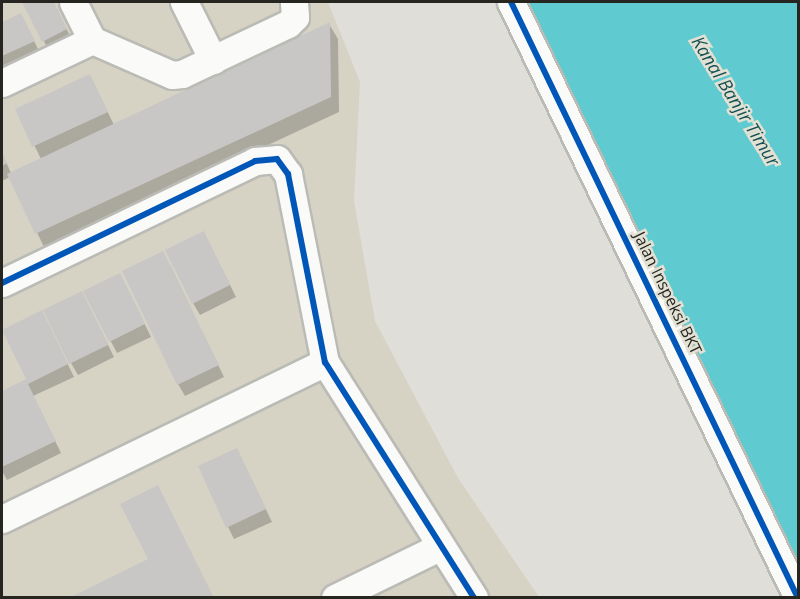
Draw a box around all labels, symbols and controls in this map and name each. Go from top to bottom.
water label: Kanal Banjir Timur [687,32,785,170]
street label: Jalan Inspeksi BKT [630,229,706,357]

